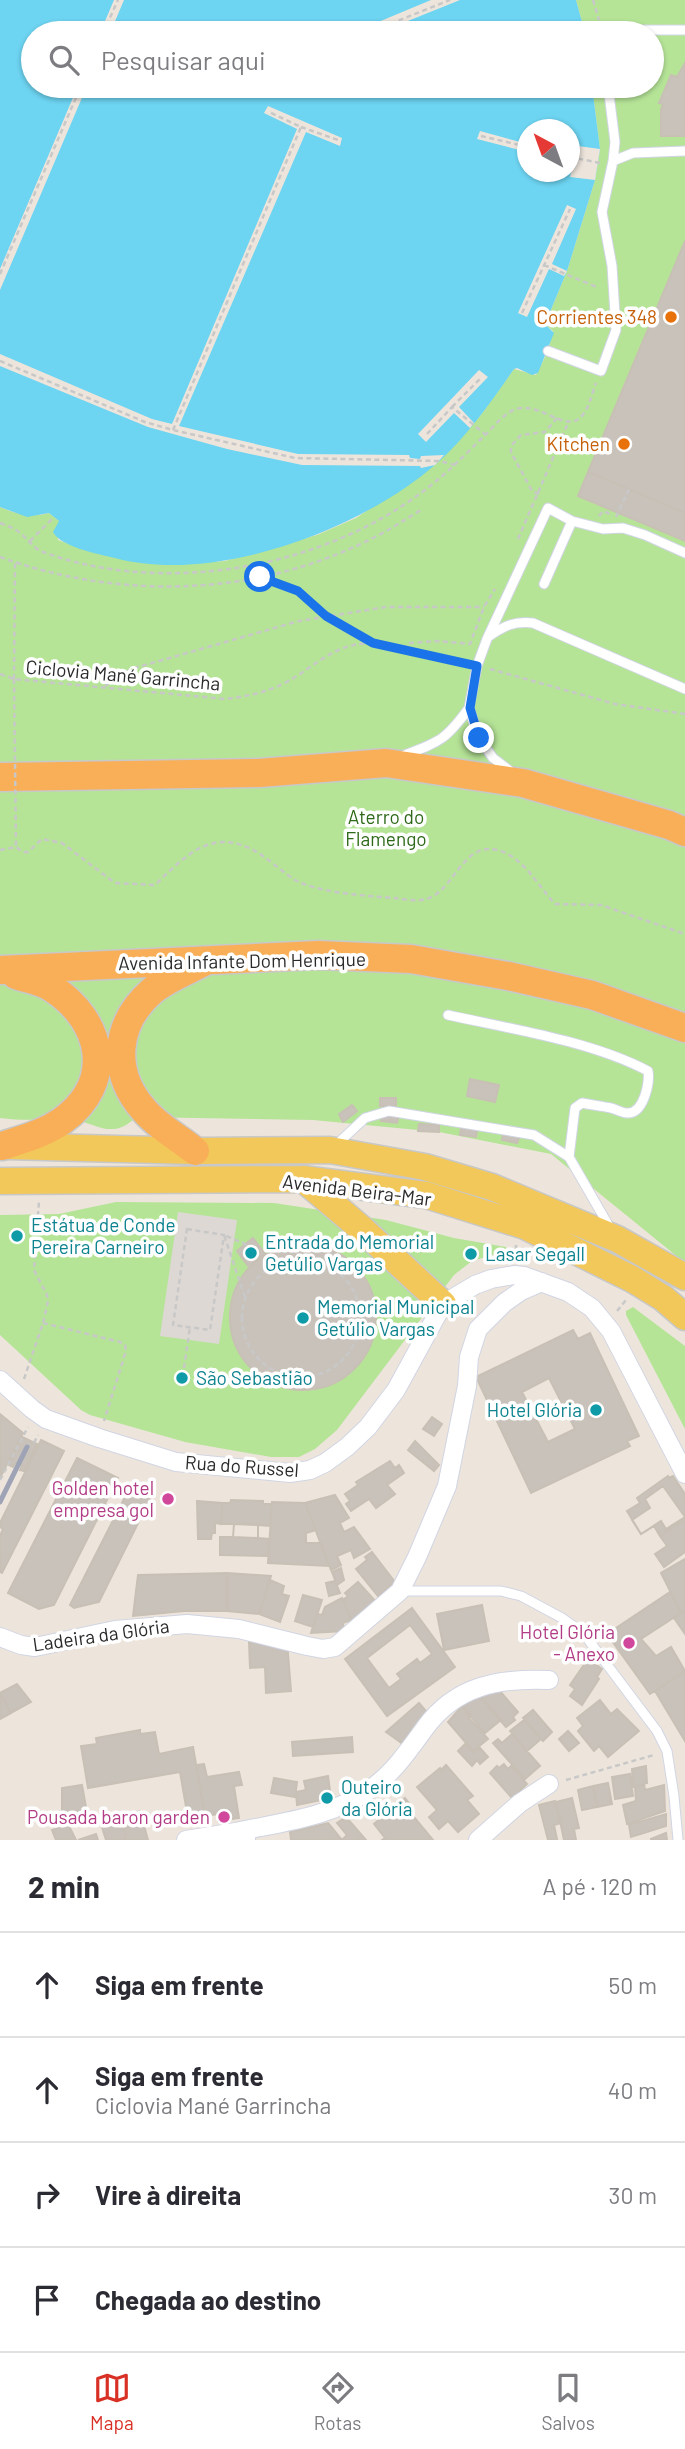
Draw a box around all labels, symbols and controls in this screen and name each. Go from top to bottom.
search box [21,21,664,98]
icon: search [45,41,83,79]
text: Pesquisar aqui [101,44,266,75]
north arrow [517,119,580,182]
place label: Corrientes 348 [536,305,657,328]
marker: Corrientes 348 [663,309,679,325]
place label: Kitchen [547,432,610,455]
marker: Kitchen [616,436,632,452]
route start [244,561,275,592]
street label: Ciclovia Mané Garrincha [25,655,221,694]
route end [463,722,494,753]
park label: Aterro do Flamengo [345,805,427,850]
street label: Avenida Infante Dom Henrique [118,947,366,974]
street label: Avenida Beira-Mar [281,1169,433,1210]
place label: Estátua de Conde Pereira Carneiro [31,1213,176,1258]
marker: Estátua de Conde Pereira Carneiro [9,1228,25,1244]
place label: Entrada do Memorial Getúlio Vargas [265,1230,434,1275]
place label: Lasar Segall [485,1242,585,1265]
marker: Entrada do Memorial Getúlio Vargas [243,1245,259,1261]
marker: Lasar Segall [463,1246,479,1262]
place label: Memorial Municipal Getúlio Vargas [317,1295,474,1340]
marker: Memorial Municipal Getúlio Vargas [295,1310,311,1326]
place label: São Sebastião [196,1366,313,1389]
marker: São Sebastião [174,1370,190,1386]
place label: Hotel Glória [487,1398,582,1421]
marker: Hotel Glória [588,1402,604,1418]
street label: Rua do Russel [184,1450,300,1481]
place label: Golden hotel empresa gol [52,1476,154,1521]
marker: Golden hotel empresa gol [160,1491,176,1507]
street label: Ladeira da Glória [31,1614,171,1655]
place label: Hotel Glória - Anexo [520,1620,615,1665]
marker: Hotel Glória - Anexo [621,1635,637,1651]
place label: Outeiro da Glória [341,1775,413,1820]
marker: Outeiro da Glória [319,1790,335,1806]
place label: Pousada baron garden [27,1805,210,1828]
marker: Pousada baron garden [216,1809,232,1825]
text: 2 min [28,1868,100,1904]
text: A pé · 120 m [543,1872,657,1900]
icon: ahead [28,1966,66,2004]
text: Siga em frente [95,1969,264,2000]
text: 50 m [609,1971,657,1999]
text: Siga em frente [95,2060,264,2091]
icon: ahead [28,2071,66,2109]
text: 40 m [608,2076,657,2104]
text: Ciclovia Mané Garrincha [95,2091,331,2119]
icon: right [28,2176,66,2214]
text: Vire à direita [95,2179,241,2210]
text: 30 m [609,2181,657,2209]
icon: arrive [28,2281,66,2319]
text: Chegada ao destino [95,2284,321,2315]
tab: Mapa [90,2369,134,2434]
tab: Rotas [314,2369,361,2434]
tab: Salvos [542,2369,595,2434]

